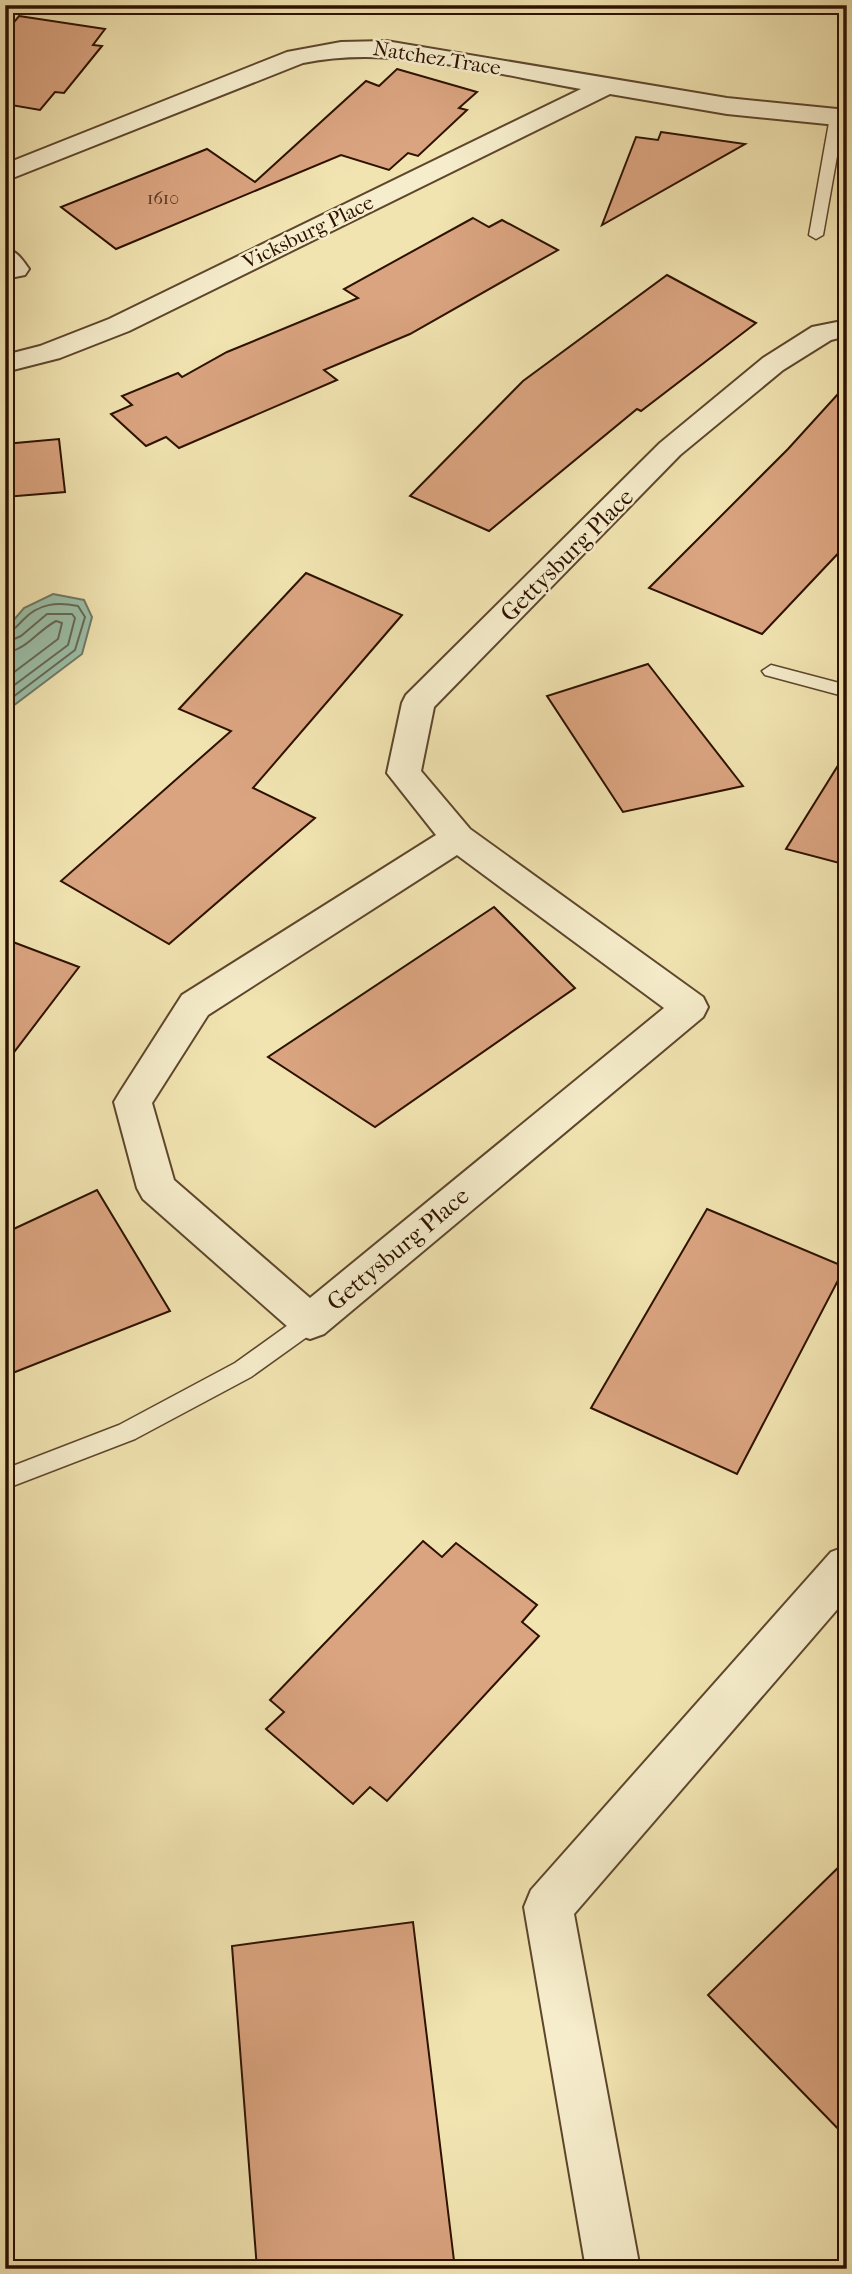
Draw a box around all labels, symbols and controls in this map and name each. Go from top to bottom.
street label: Natchez Trace [372,36,502,80]
house number: 1610 [147,188,179,209]
street label: Vicksburg Place [238,190,377,274]
street label: Gettysburg Place [495,483,639,627]
street label: Gettysburg Place [321,1182,475,1316]

